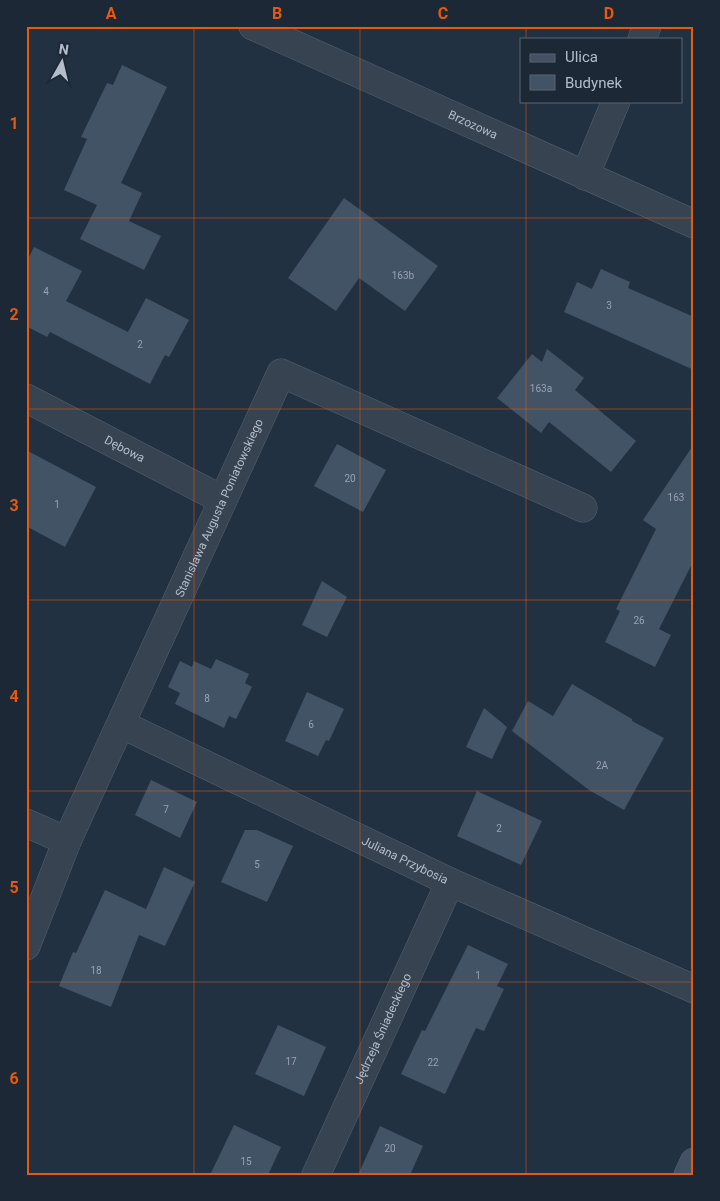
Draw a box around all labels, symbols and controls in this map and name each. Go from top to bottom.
text: A [106,4,117,23]
text: B [272,4,282,23]
text: C [438,4,448,23]
text: D [604,4,614,23]
north arrow [38,38,88,88]
legend [520,38,682,102]
text: N [58,41,70,58]
text: Ulica [565,48,598,66]
text: Budynek [565,74,622,92]
street label: Brzozowa [446,108,500,142]
text: 1 [9,114,19,133]
house number: 163b [392,270,415,281]
house number: 4 [43,286,49,297]
house number: 3 [606,300,612,311]
text: 2 [9,305,19,324]
house number: 2 [137,339,143,350]
house number: 163a [530,383,552,394]
street label: Stanisława Augusta Poniatowskiego [173,416,266,599]
street label: Dębowa [102,433,147,465]
house number: 20 [344,473,356,484]
house number: 163 [668,492,684,503]
text: 3 [9,496,19,515]
house number: 1 [54,499,60,510]
house number: 26 [633,615,645,626]
text: 4 [9,687,19,706]
house number: 8 [204,693,210,704]
house number: 6 [308,719,314,730]
house number: 2A [596,760,609,771]
house number: 7 [163,804,169,815]
house number: 2 [496,823,502,834]
street label: Juliana Przybosia [359,834,450,887]
house number: 5 [254,859,260,870]
text: 5 [9,878,19,897]
house number: 18 [90,965,102,976]
house number: 1 [475,970,481,981]
street label: Jędrzeja Śniadeckiego [352,971,414,1086]
house number: 17 [285,1056,297,1067]
house number: 22 [427,1057,439,1068]
text: 6 [9,1069,19,1088]
house number: 20 [384,1143,396,1154]
house number: 15 [240,1156,252,1167]

